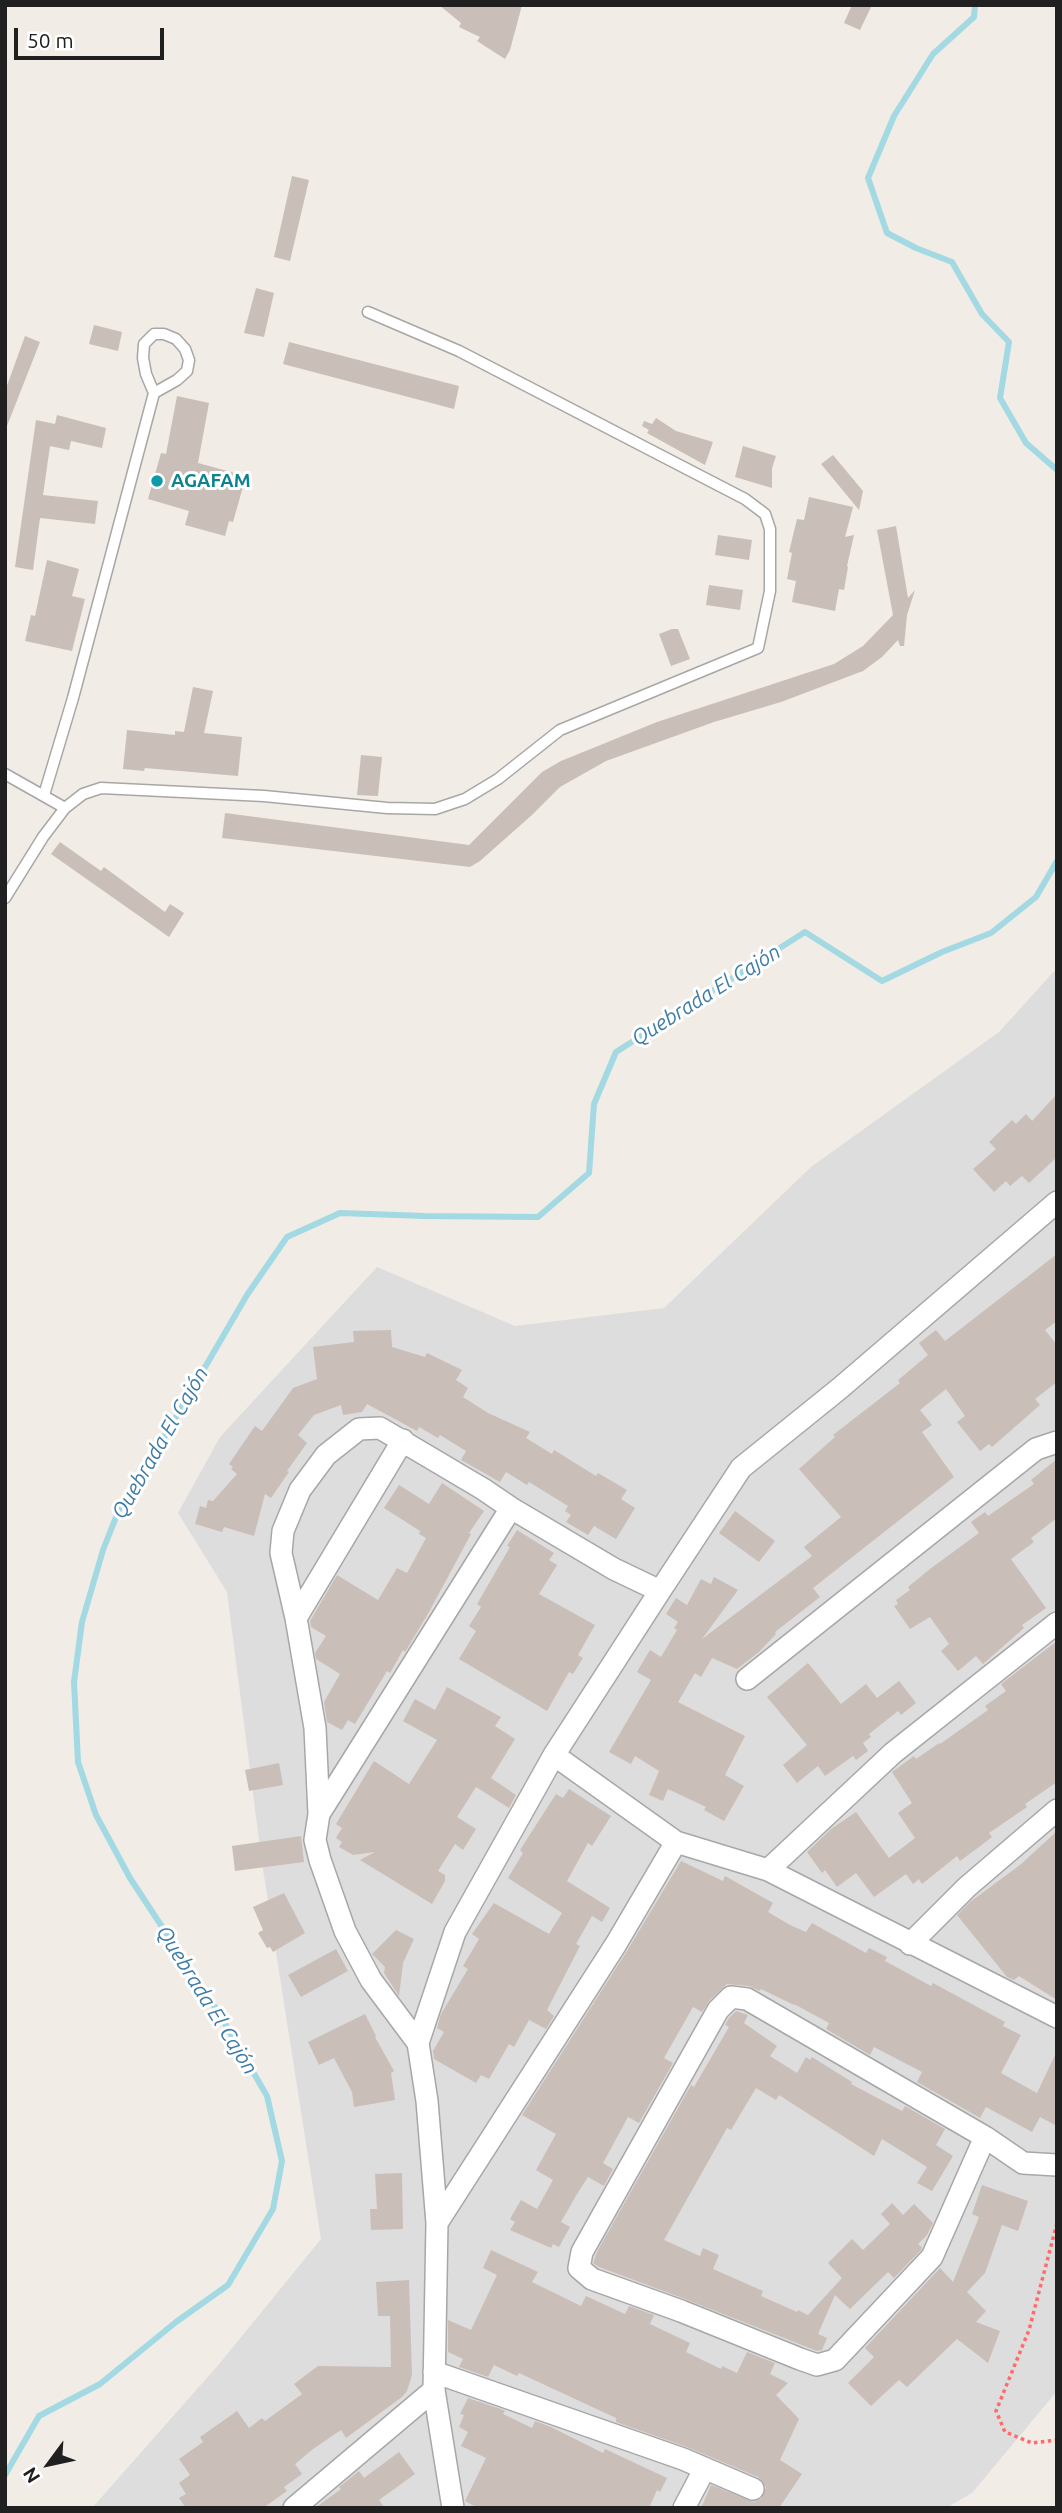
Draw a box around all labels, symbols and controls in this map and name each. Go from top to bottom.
scale bar [18,14,168,58]
text: 50 m [27,28,74,52]
place label: AGAFAM [171,470,251,492]
marker: AGAFAM [149,473,165,489]
water label: Quebrada El Cajón [627,939,785,1051]
water label: Quebrada El Cajón [106,1363,214,1523]
water label: Quebrada El Cajón [151,1921,263,2079]
north arrow [14,2429,84,2499]
text: N [18,2463,44,2487]

